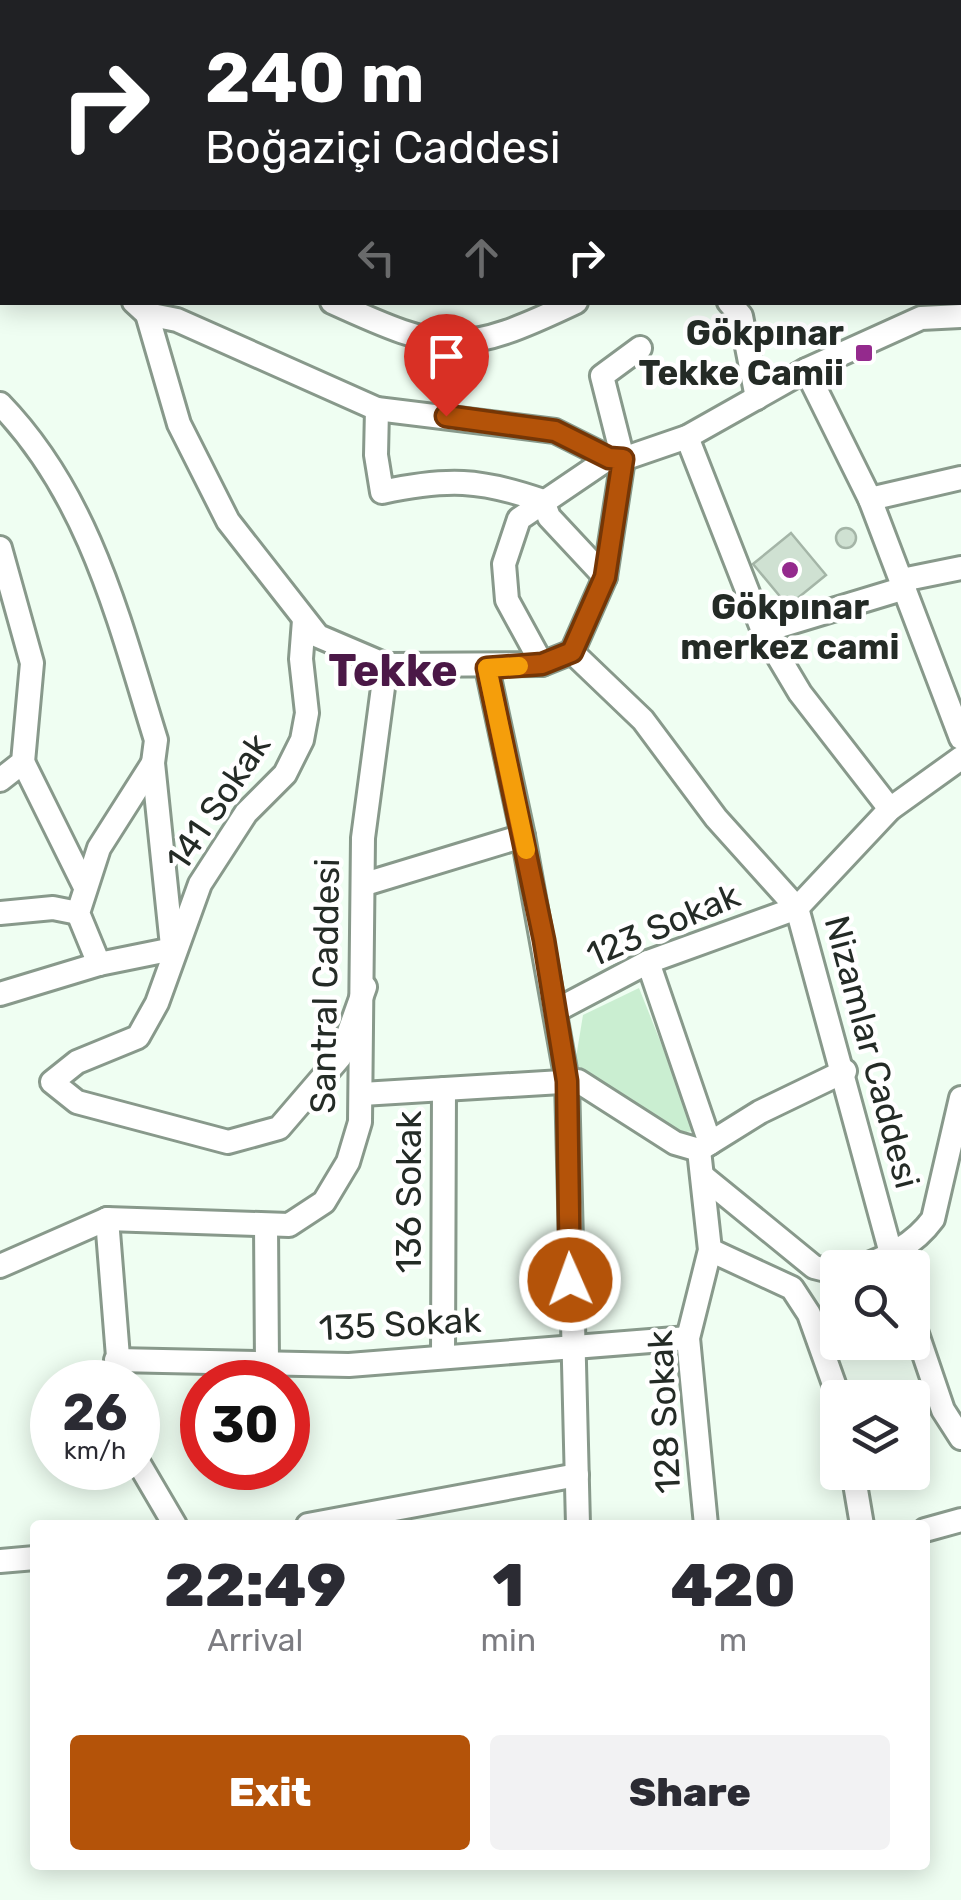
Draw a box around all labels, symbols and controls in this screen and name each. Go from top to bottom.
text: 240 m [205,37,425,120]
icon: right [40,40,170,170]
text: Boğaziçi Caddesi [205,121,561,174]
icon: left [349,230,404,285]
icon: ahead [454,230,509,285]
icon: right [559,230,614,285]
place label: Gökpınar Tekke Camii [639,312,844,394]
pin [404,314,489,417]
icon: arrive [419,329,474,384]
marker: Gökpınar Tekke Camii [853,342,875,364]
marker: Gökpınar merkez cami [779,559,801,581]
place label: Gökpınar merkez cami [680,586,900,668]
district label: Tekke [328,644,458,697]
street label: 141 Sokak [157,725,279,879]
street label: Santral Caddesi [302,858,348,1114]
street label: 123 Sokak [580,874,746,976]
street label: Nizamlar Caddesi [815,911,929,1193]
street label: 136 Sokak [388,1111,430,1273]
position arrow [518,1228,622,1332]
map controls [820,1250,930,1490]
button: search [820,1250,930,1360]
street label: 135 Sokak [318,1299,482,1349]
street label: 128 Sokak [639,1329,689,1495]
speed limit sign: 30 [180,1360,310,1490]
button: layers [820,1380,930,1490]
text: 26 [62,1383,128,1443]
text: km/h [64,1436,126,1465]
text: 22:49 [164,1550,346,1621]
text: 1 [493,1550,524,1621]
text: 420 [670,1550,796,1621]
text: Arrival [207,1621,303,1659]
text: min [481,1621,536,1659]
text: m [719,1621,747,1659]
button: Exit [70,1735,470,1850]
button: Share [490,1735,890,1850]

